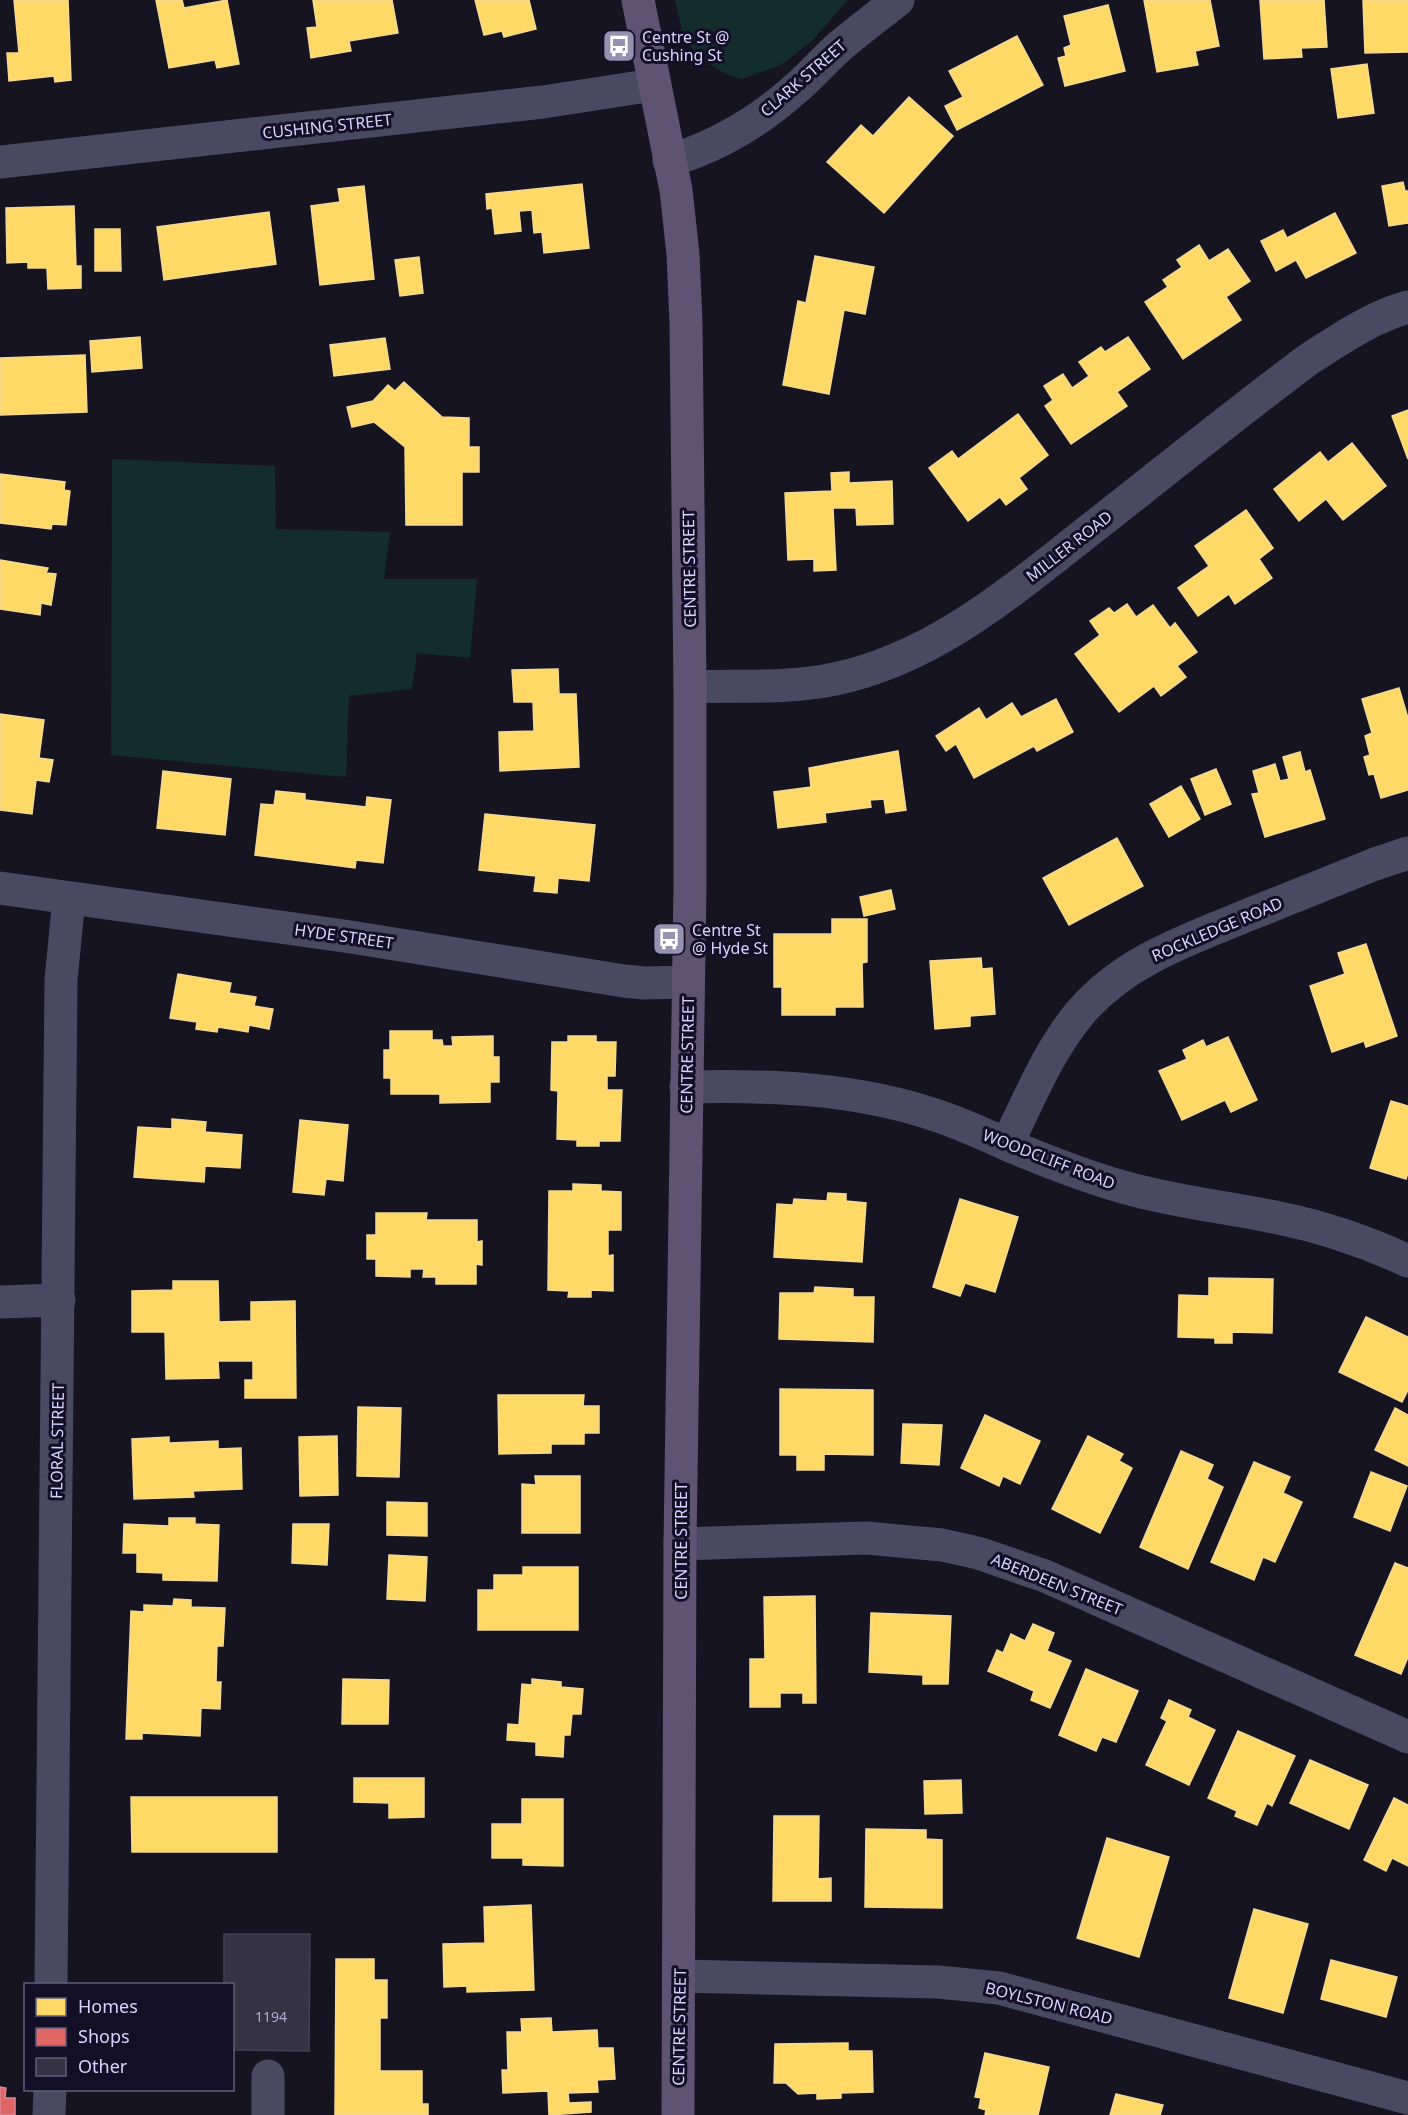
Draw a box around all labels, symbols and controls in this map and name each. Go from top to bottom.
place label: Centre St @ Cushing St [642,26,729,66]
bus stop icon: Centre St @ Cushing St [601,28,637,64]
street label: CLARK STREET [755,35,851,121]
street label: CUSHING STREET [261,108,393,144]
street label: MILLER ROAD [1021,505,1117,587]
street label: CENTRE STREET [677,510,701,628]
street label: ROCKLEDGE ROAD [1148,891,1286,967]
street label: HYDE STREET [293,918,395,954]
place label: Centre St @ Hyde St [692,919,768,959]
bus stop icon: Centre St @ Hyde St [651,921,687,957]
street label: CENTRE STREET [675,996,699,1114]
street label: WOODCLIFF ROAD [980,1124,1118,1194]
street label: FLORAL STREET [45,1383,69,1499]
street label: CENTRE STREET [670,1482,692,1600]
street label: ABERDEEN STREET [988,1548,1126,1620]
street label: CENTRE STREET [667,1968,691,2086]
street label: BOYLSTON ROAD [983,1977,1115,2029]
legend [24,1983,234,2091]
text: Homes [78,1994,138,2018]
house number: 1194 [255,2007,287,2026]
text: Shops [78,2024,130,2048]
text: Other [78,2054,128,2078]

